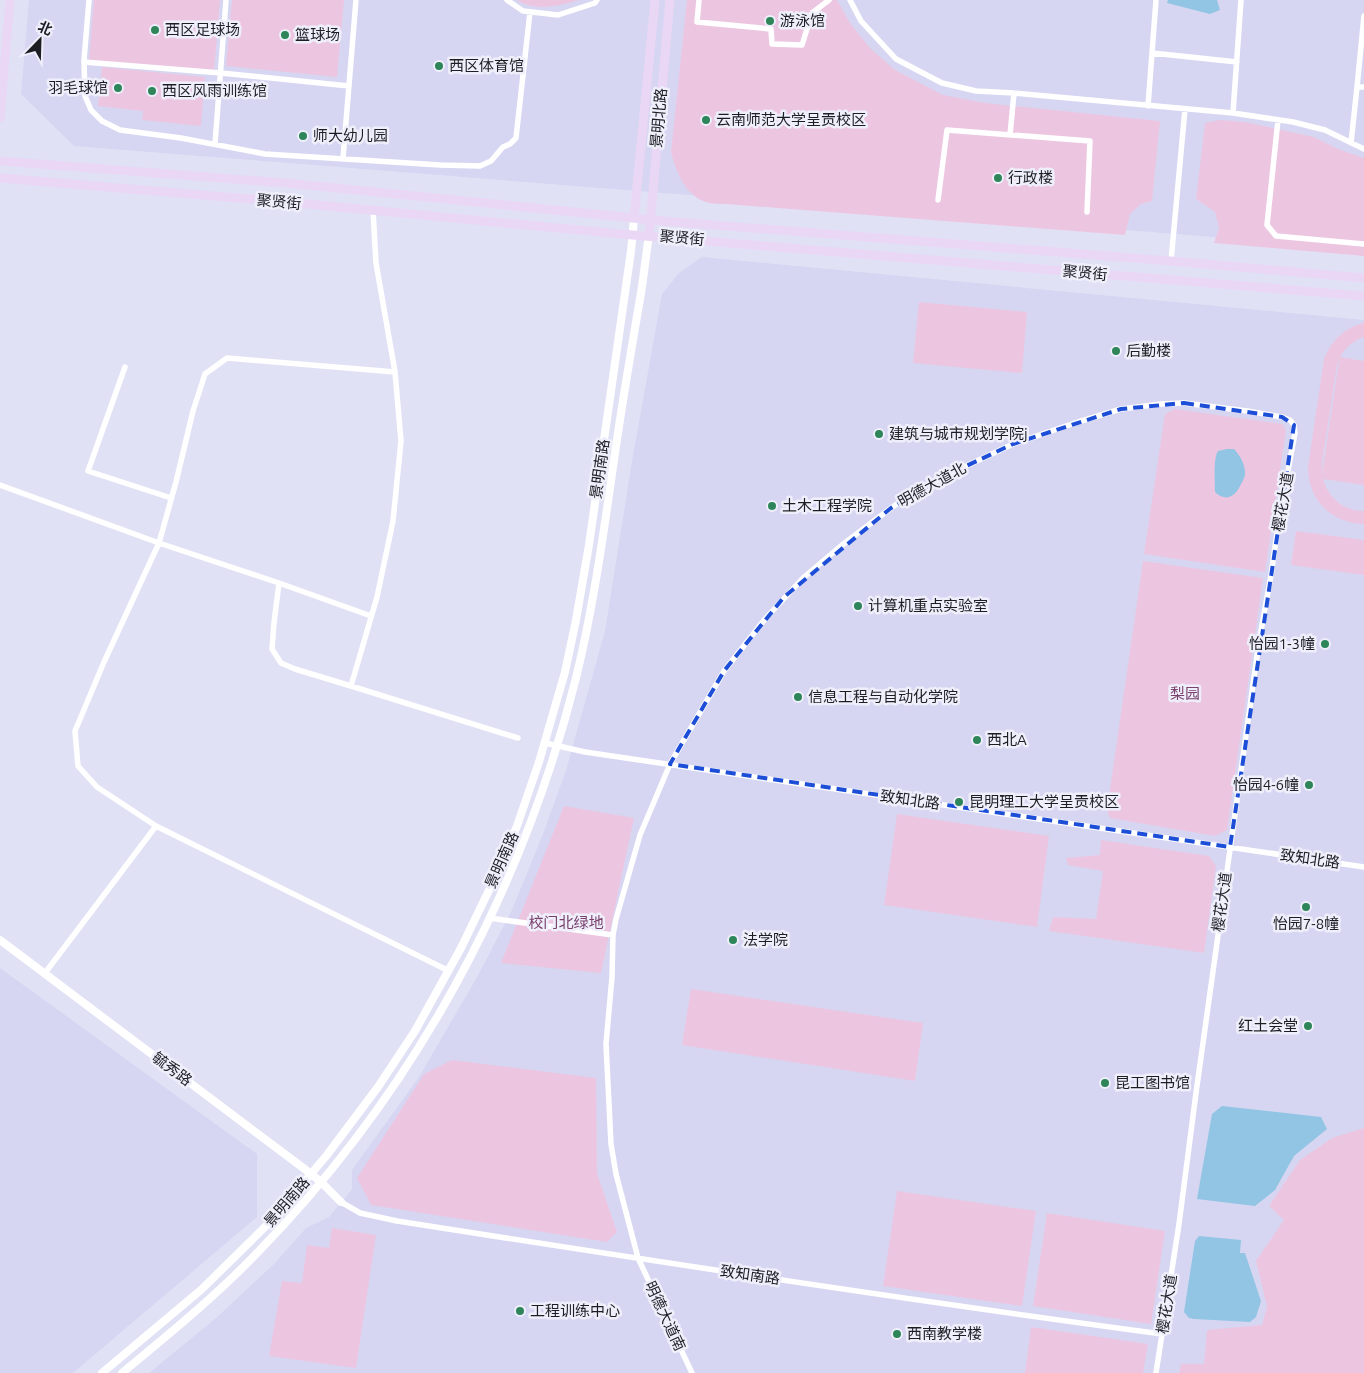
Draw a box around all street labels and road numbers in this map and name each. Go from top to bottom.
street label: 景明北路 [647,87,670,149]
street label: 聚贤街 [256,191,302,212]
street label: 聚贤街 [659,227,705,248]
street label: 聚贤街 [1062,262,1108,283]
street label: 景明南路 [587,438,612,500]
street label: 明德大道北 [895,459,969,510]
street label: 樱花大道 [1269,471,1296,533]
street label: 致知北路 [879,787,941,812]
street label: 景明南路 [482,829,522,891]
street label: 致知北路 [1279,846,1341,871]
street label: 樱花大道 [1209,871,1234,933]
street label: 毓秀路 [149,1048,195,1089]
street label: 景明南路 [261,1173,313,1230]
street label: 致知南路 [719,1262,781,1287]
street label: 樱花大道 [1153,1273,1180,1335]
street label: 明德大道南 [642,1278,689,1353]

